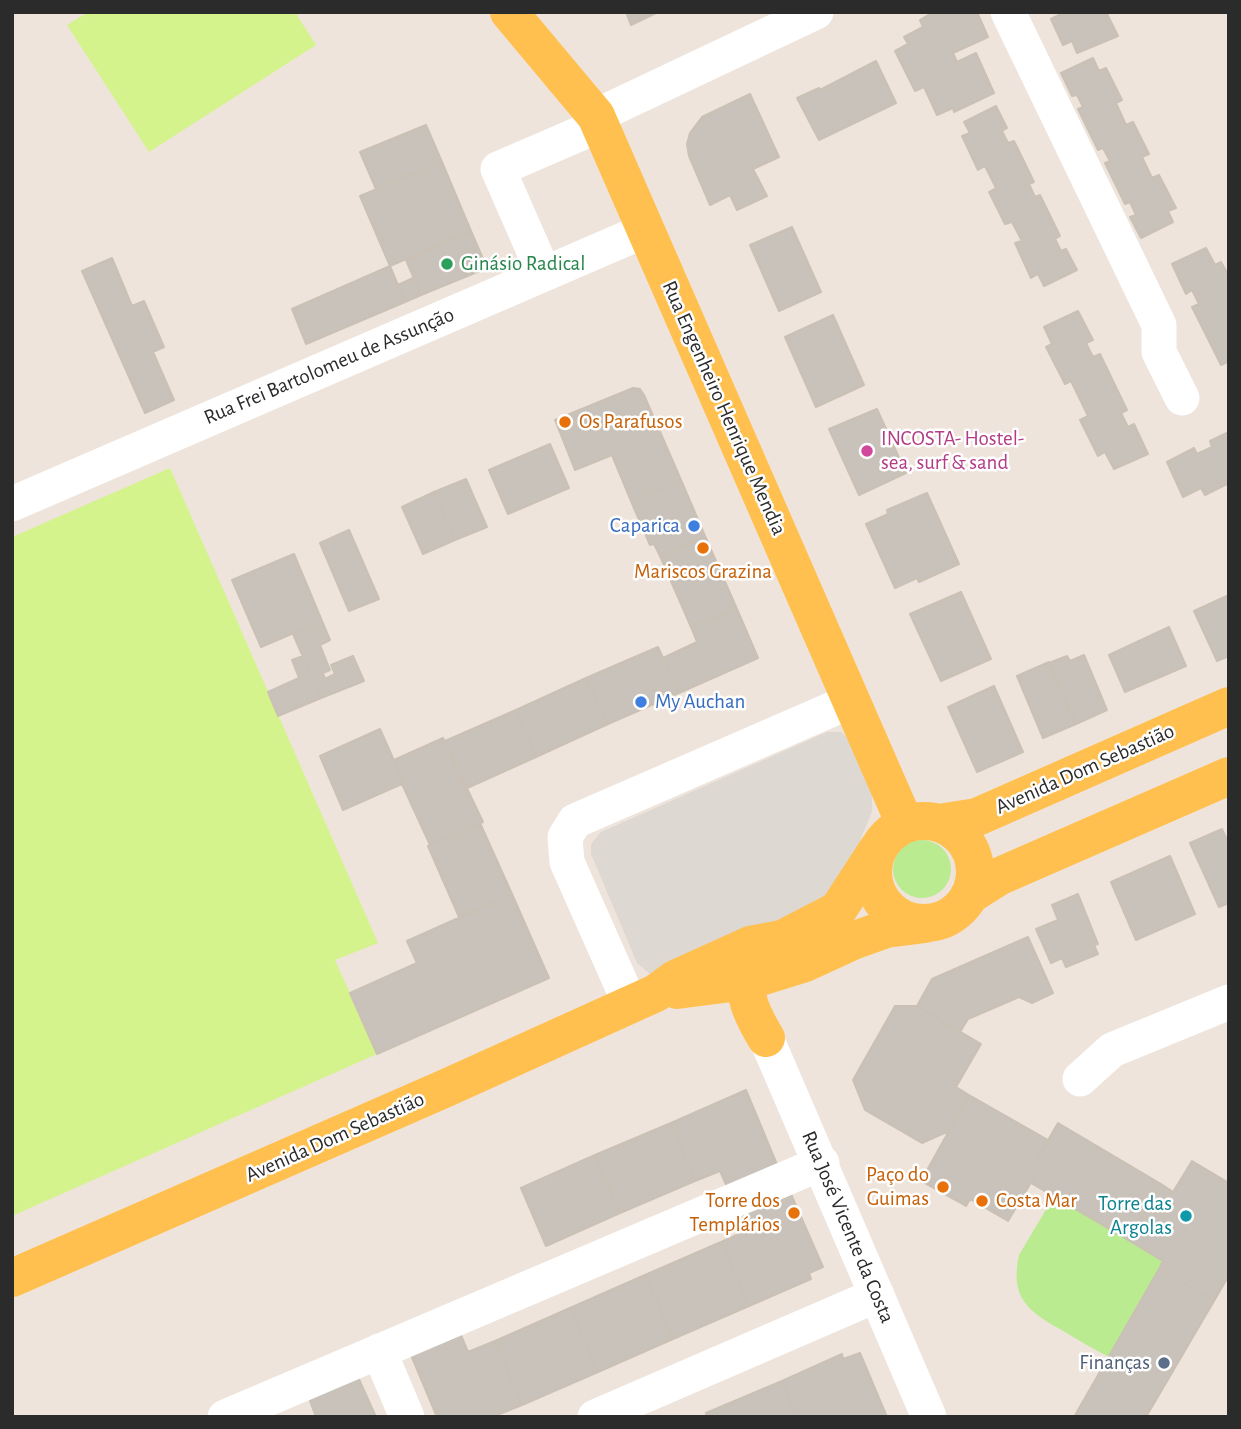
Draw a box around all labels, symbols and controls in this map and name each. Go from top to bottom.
place label: Ginásio Radical [461,251,585,277]
marker: Ginásio Radical [439,256,455,272]
street label: Rua Engenheiro Henrique Mendia [656,277,792,539]
street label: Rua Frei Bartolomeu de Assunção [200,302,458,430]
place label: Os Parafusos [579,409,682,435]
marker: Os Parafusos [557,414,573,430]
place label: INCOSTA- Hostel- sea, surf & sand [881,426,1024,476]
marker: INCOSTA- Hostel- sea, surf & sand [859,443,875,459]
place label: Caparica [610,513,680,539]
marker: Caparica [686,518,702,534]
marker: Mariscos Grazina [695,540,711,556]
place label: Mariscos Grazina [634,559,772,585]
place label: My Auchan [655,689,745,715]
marker: My Auchan [633,694,649,710]
street label: Avenida Dom Sebastião [992,718,1178,820]
street label: Avenida Dom Sebastião [242,1086,428,1188]
street label: Rua José Vicente da Costa [796,1127,900,1327]
place label: Paço do Guimas [866,1162,929,1212]
marker: Paço do Guimas [935,1179,951,1195]
place label: Torre dos Templários [689,1188,780,1238]
place label: Costa Mar [996,1188,1077,1214]
place label: Torre das Argolas [1098,1191,1172,1241]
marker: Costa Mar [974,1193,990,1209]
marker: Torre dos Templários [786,1205,802,1221]
marker: Torre das Argolas [1178,1208,1194,1224]
place label: Finanças [1079,1350,1150,1376]
marker: Finanças [1156,1355,1172,1371]

